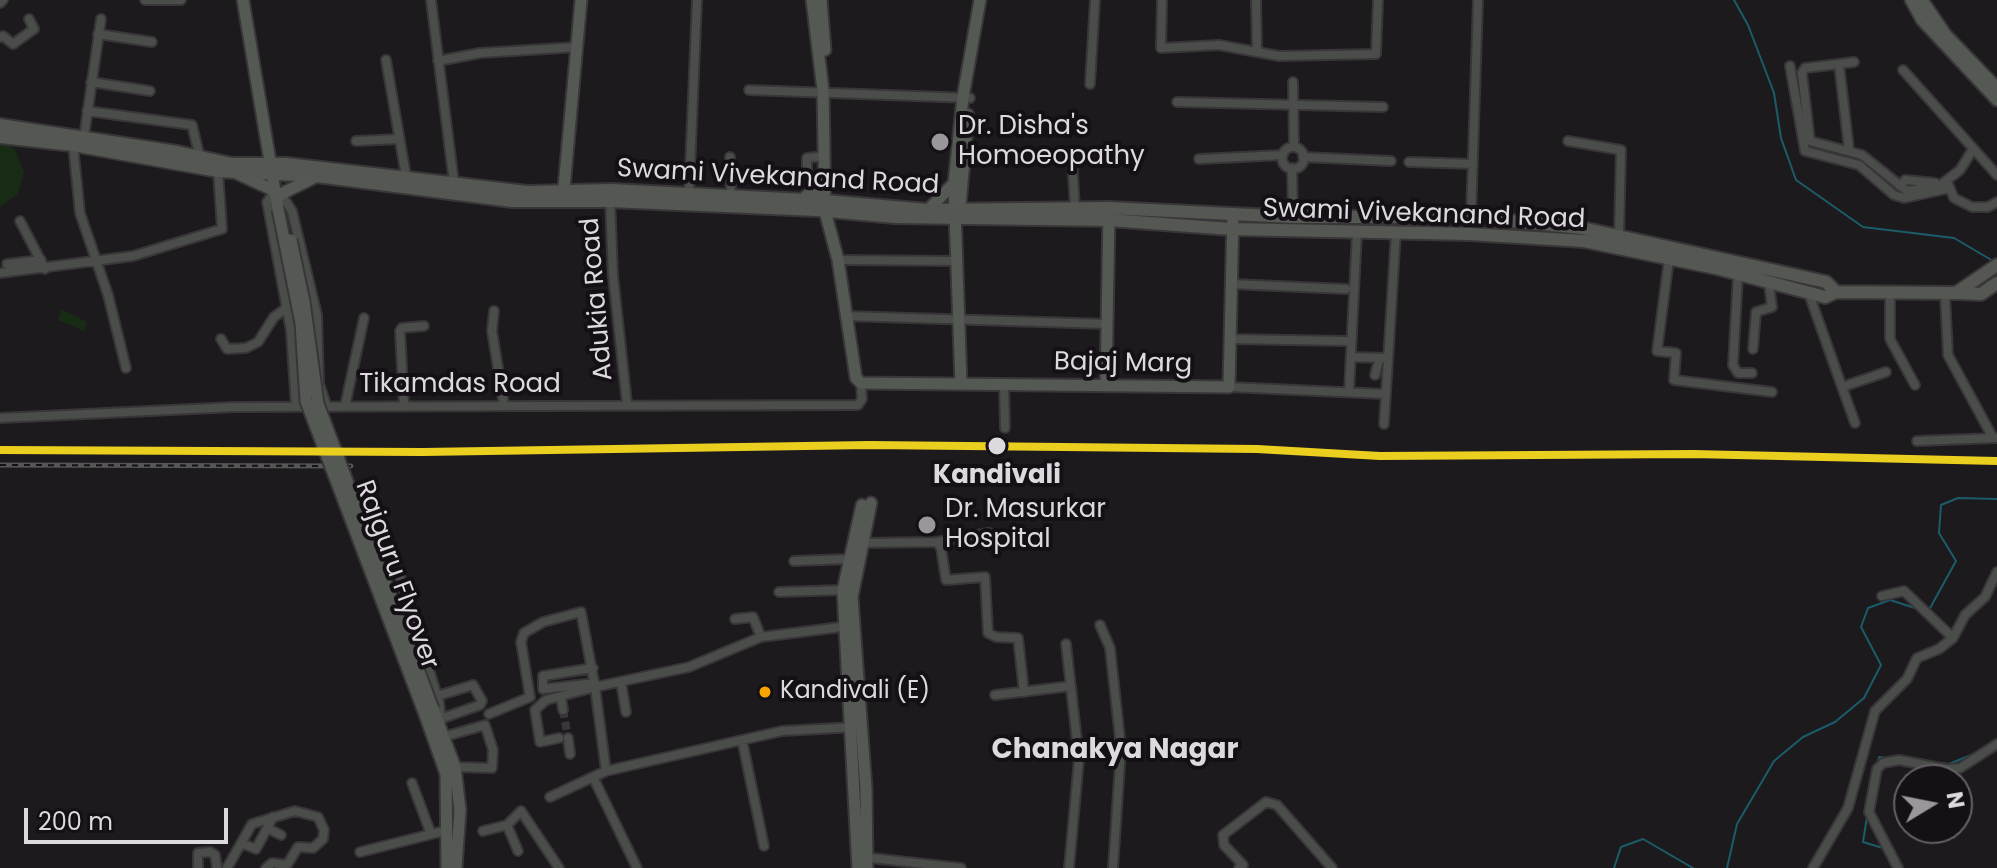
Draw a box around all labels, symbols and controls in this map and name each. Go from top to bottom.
place label: Dr. Disha's Homoeopathy [958,111,1145,172]
marker: Dr. Disha's Homoeopathy [929,131,951,153]
street label: Swami Vivekanand Road [616,154,940,202]
street label: Swami Vivekanand Road [1262,194,1586,236]
street label: Adukia Road [575,216,621,382]
street label: Bajaj Marg [1054,347,1192,381]
street label: Tikamdas Road [359,369,561,401]
marker: Kandivali [986,435,1008,457]
place label: Kandivali [933,460,1061,492]
street label: Rajguru Flyover [347,476,445,674]
place label: Dr. Masurkar Hospital [945,494,1106,556]
marker: Dr. Masurkar Hospital [916,514,938,536]
place label: Kandivali (E) [780,678,930,706]
marker: Kandivali (E) [757,684,773,700]
district label: Chanakya Nagar [991,734,1239,768]
north arrow [1893,764,1973,844]
text: N [1938,789,1972,811]
scale bar [28,792,232,842]
text: 200 m [38,805,113,838]

